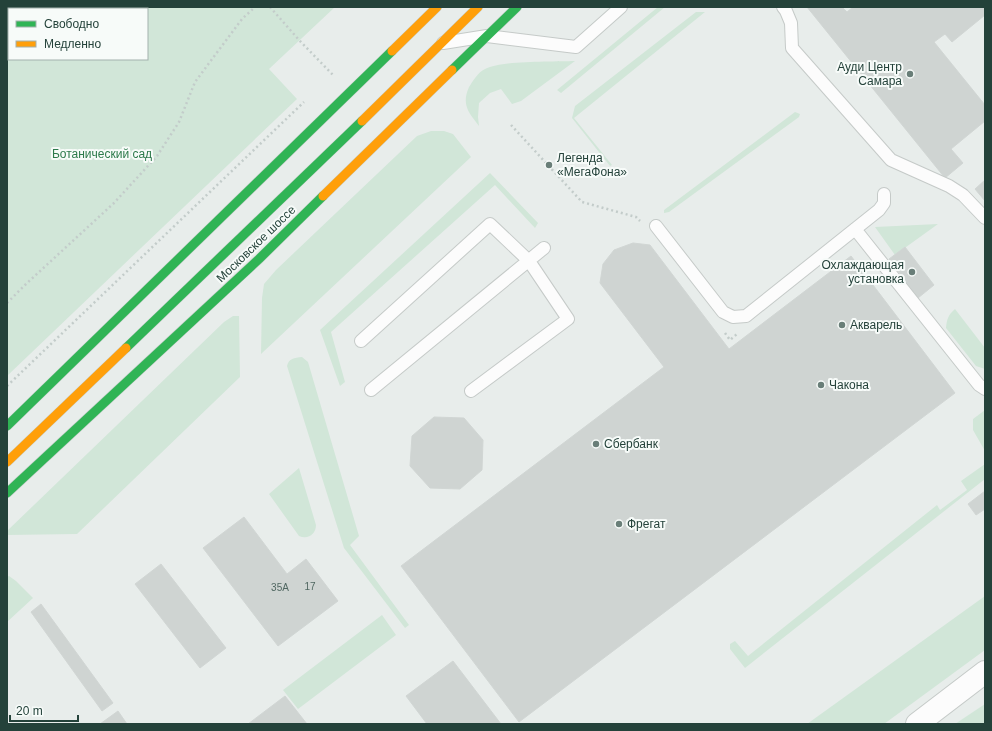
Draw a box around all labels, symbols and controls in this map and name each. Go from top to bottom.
legend [8,8,148,60]
text: Свободно [44,17,99,31]
text: Медленно [44,37,101,51]
place label: Ауди Центр Самара [837,60,902,88]
marker: Ауди Центр Самара [905,69,915,79]
park label: Ботанический сад [52,147,152,161]
place label: Легенда «МегаФона» [557,151,627,179]
marker: Легенда «МегаФона» [544,160,554,170]
street label: Московское шоссе [214,203,299,285]
place label: Охлаждающая установка [821,258,904,286]
marker: Охлаждающая установка [907,267,917,277]
place label: Акварель [850,318,902,332]
marker: Акварель [837,320,847,330]
place label: Чакона [829,378,869,392]
marker: Чакона [816,380,826,390]
place label: Сбербанк [604,437,659,451]
marker: Сбербанк [591,439,601,449]
place label: Фрегат [627,517,666,531]
marker: Фрегат [614,519,624,529]
house number: 17 [304,581,316,592]
house number: 35А [271,582,289,593]
scale bar [10,697,78,723]
text: 20 m [16,704,43,718]

